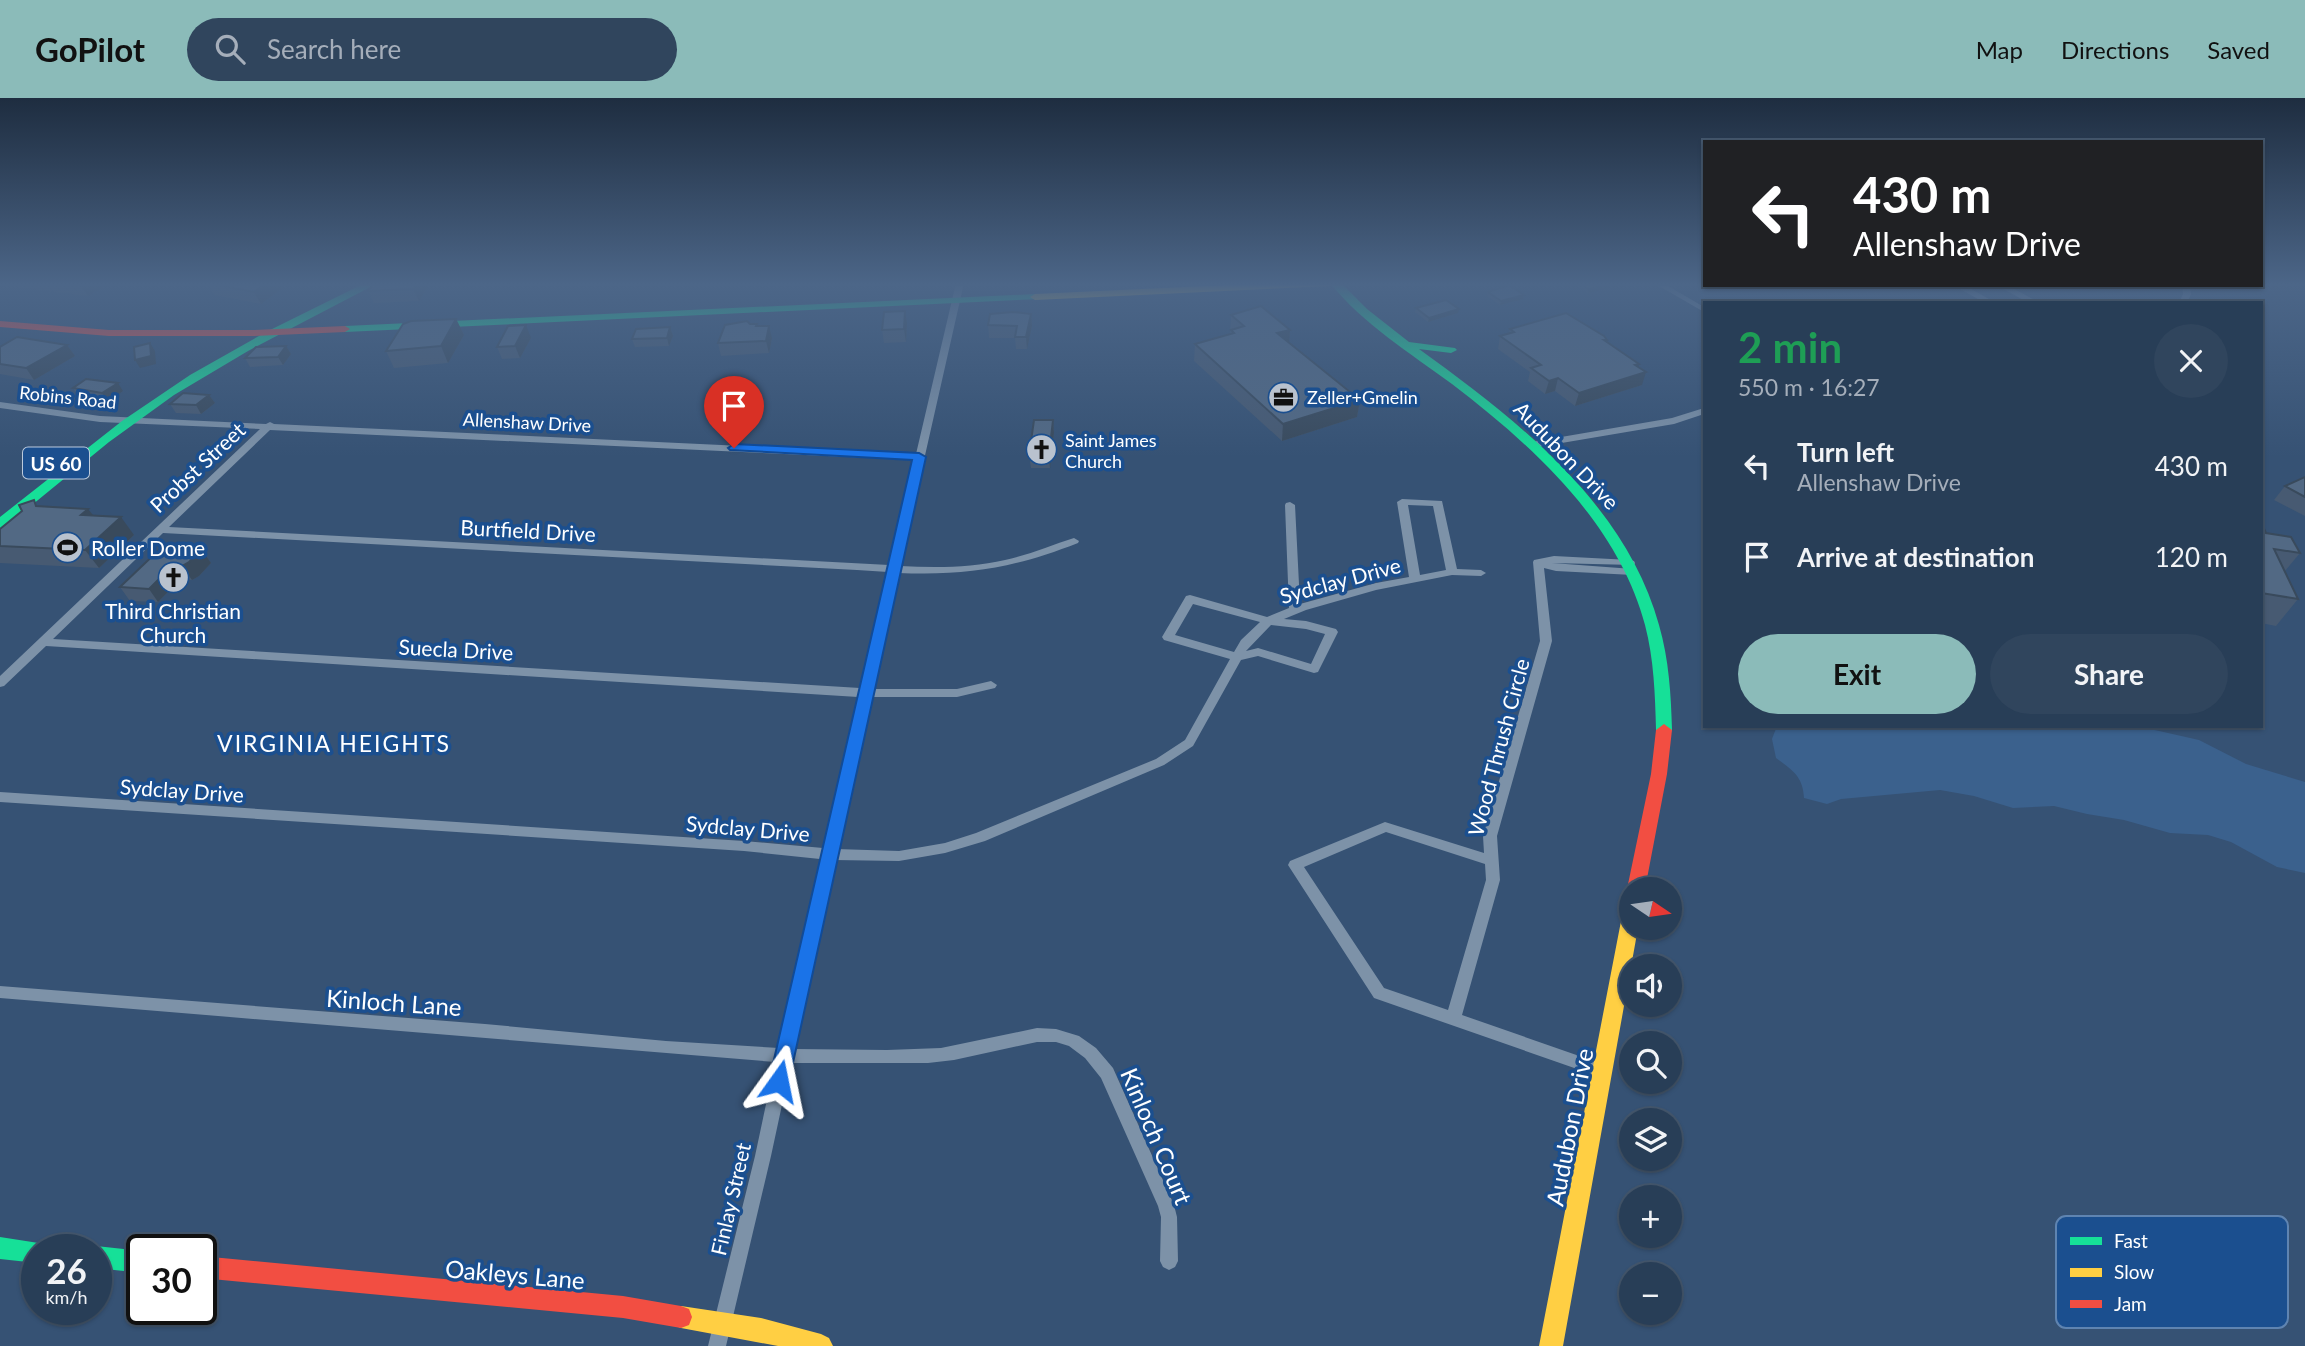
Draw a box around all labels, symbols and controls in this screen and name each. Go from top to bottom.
search box [187,18,677,81]
text: GoPilot [35,29,145,69]
icon: search [211,30,249,68]
text: Search here [267,33,401,65]
text: Map [1976,35,2023,64]
text: Directions [2061,35,2169,64]
text: Saved [2207,35,2270,64]
text: 430 m [1853,165,1991,223]
icon: left [1738,168,1829,259]
text: Allenshaw Drive [1853,224,2081,263]
text: 2 min [1738,322,1842,372]
button: close [2154,324,2228,398]
text: 550 m · 16:27 [1738,373,1880,401]
pin [704,376,764,448]
office icon: Zeller+Gmelin [1267,380,1301,414]
street label: Robins Road [18,381,118,413]
place label: Zeller+Gmelin [1307,386,1418,408]
icon: arrive [715,387,753,425]
street label: Audubon Drive [1509,396,1625,514]
street label: Allenshaw Drive [462,408,592,436]
street label: Probst Street [144,416,250,517]
place label: Saint James Church [1065,429,1157,472]
church icon: Saint James Church [1025,433,1059,467]
text: Turn left [1797,436,1894,468]
icon: left [1738,447,1776,485]
road number: US 60 [23,448,89,478]
text: 430 m [2155,450,2228,482]
text: Allenshaw Drive [1797,468,1961,496]
street label: Burtfield Drive [460,514,596,546]
sports icon: Roller Dome [51,530,85,564]
place label: Roller Dome [91,535,205,560]
icon: arrive [1738,538,1776,576]
text: Arrive at destination [1797,541,2034,573]
text: 120 m [2155,541,2228,573]
street label: Sydclay Drive [1277,552,1403,608]
church icon: Third Christian Church [156,561,190,595]
place label: Third Christian Church [105,598,241,647]
street label: Suecla Drive [398,634,514,664]
button: Exit [1738,634,1976,714]
button: Share [1990,634,2228,714]
street label: Wood Thrush Circle [1462,656,1534,838]
district label: VIRGINIA HEIGHTS [217,729,451,757]
street label: Sydclay Drive [119,773,245,807]
street label: Sydclay Drive [685,810,811,846]
north arrow [1619,877,1682,940]
map controls [1619,877,1682,1325]
button: sound [1619,954,1682,1017]
street label: Kinloch Lane [325,983,463,1021]
button: search [1619,1031,1682,1094]
position arrow [742,1044,816,1118]
street label: Audubon Drive [1540,1046,1598,1208]
street label: Kinloch Court [1115,1063,1199,1209]
button: layers [1619,1108,1682,1171]
street label: Finlay Street [705,1140,755,1258]
button: + [1619,1185,1682,1248]
legend [2056,1216,2288,1328]
text: Fast [2114,1229,2148,1252]
speed limit sign: 30 [126,1234,217,1325]
text: 26 [46,1249,87,1291]
street label: Oakleys Lane [444,1253,586,1295]
text: Slow [2114,1260,2154,1283]
button: − [1619,1262,1682,1325]
text: km/h [45,1286,88,1308]
text: Jam [2114,1292,2147,1315]

